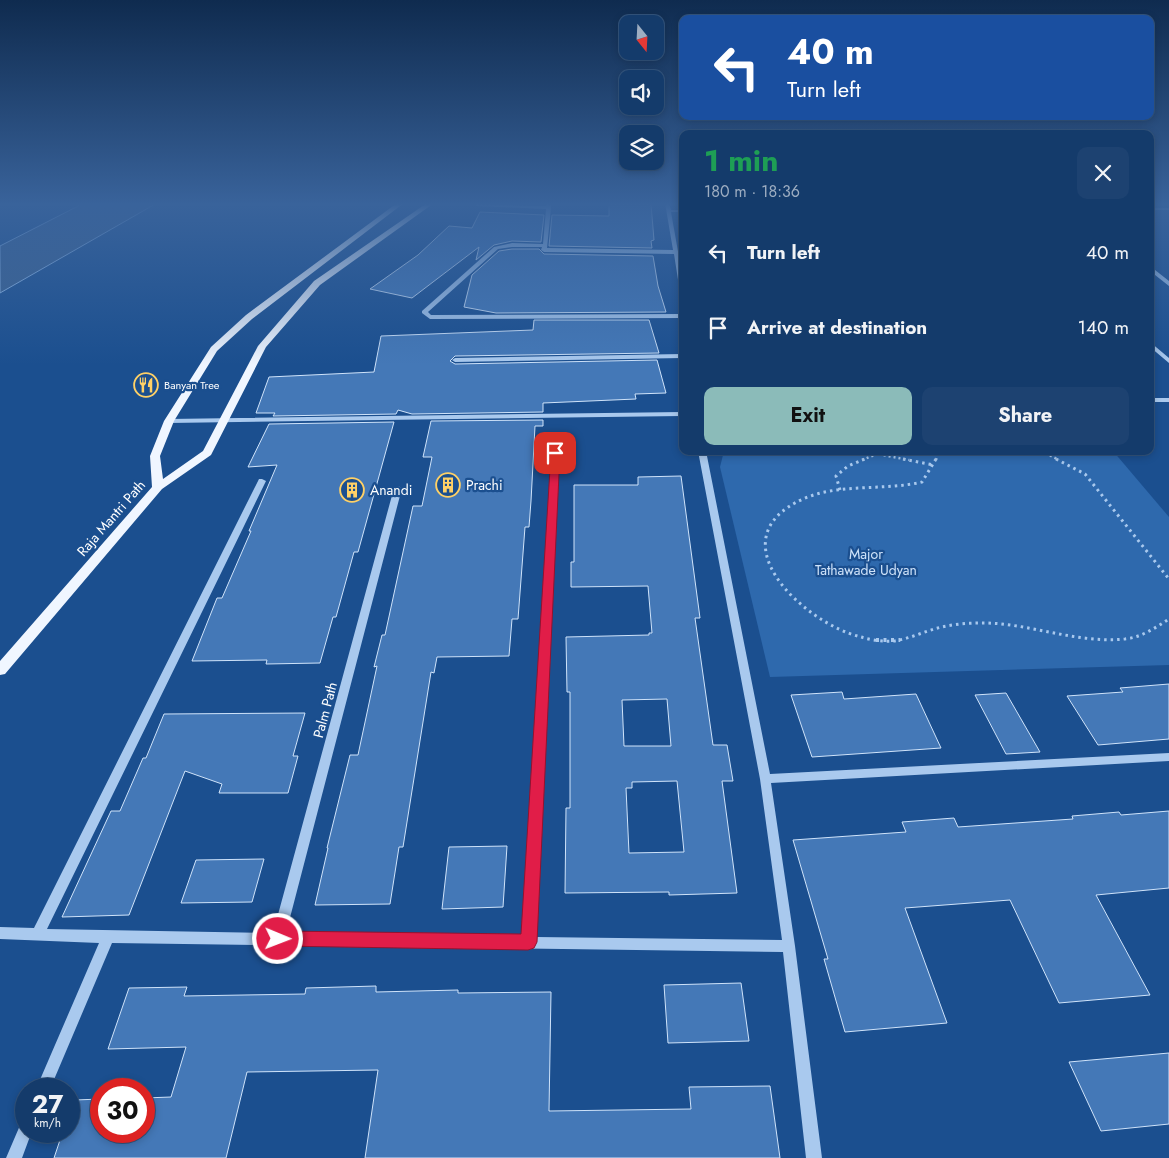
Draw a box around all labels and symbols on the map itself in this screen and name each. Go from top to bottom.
north arrow [619,15,664,60]
restaurant icon: Banyan Tree [133,372,159,398]
place label: Banyan Tree [164,377,220,393]
pin [534,432,576,474]
building icon: Prachi [435,472,461,498]
place label: Prachi [466,475,503,495]
street label: Raja Mantri Path [72,476,150,560]
building icon: Anandi [339,477,365,503]
place label: Anandi [370,480,412,500]
park label: Major Tathawade Udyan [815,544,917,580]
street label: Palm Path [308,680,342,740]
position arrow [251,912,303,964]
speed limit sign: 30 [90,1078,155,1143]

